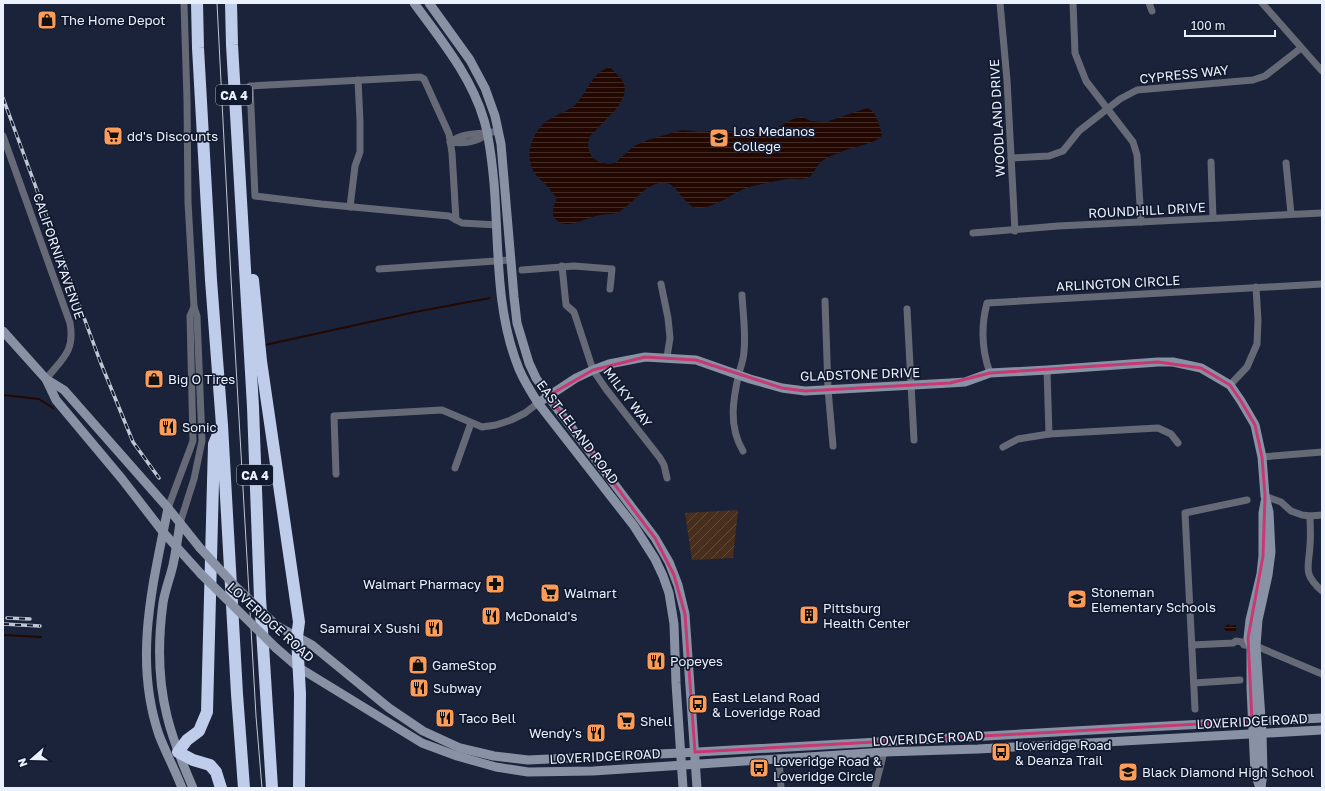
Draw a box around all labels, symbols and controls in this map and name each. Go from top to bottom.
shop icon: The Home Depot [36,9,58,31]
place label: The Home Depot [61,12,165,28]
scale bar [1185,12,1275,38]
text: 100 m [1191,18,1225,33]
street label: WOODLAND DRIVE [986,59,1008,177]
street label: CYPRESS WAY [1139,61,1230,87]
road number: CA 4 [216,85,252,105]
place label: Los Medanos College [733,123,815,154]
supermarket icon: dd's Discounts [102,125,124,147]
school or university icon: Los Medanos College [708,127,730,149]
place label: dd's Discounts [127,128,218,144]
street label: CALIFORNIA AVENUE [30,191,88,321]
street label: ROUNDHILL DRIVE [1088,199,1206,221]
street label: ARLINGTON CIRCLE [1056,272,1181,294]
street label: MILKY WAY [600,364,656,431]
street label: GLADSTONE DRIVE [800,364,920,384]
shop icon: Big O Tires [143,368,165,390]
place label: Big O Tires [168,371,235,387]
street label: EAST LELAND ROAD [534,377,622,487]
restaurant icon: Sonic [157,416,179,438]
place label: Sonic [182,419,217,435]
road number: CA 4 [237,465,273,485]
pharmacy icon: Walmart Pharmacy [484,573,506,595]
place label: Walmart Pharmacy [363,576,482,592]
street label: LOVERIDGE ROAD [224,579,318,665]
supermarket icon: Walmart [539,582,561,604]
place label: Stoneman Elementary Schools [1091,584,1216,615]
place label: Walmart [564,585,617,601]
school or university icon: Stoneman Elementary Schools [1066,588,1088,610]
place label: Pittsburg Health Center [823,600,910,631]
building icon: Pittsburg Health Center [798,604,820,626]
restaurant icon: McDonald's [480,605,502,627]
place label: McDonald's [505,608,577,624]
restaurant icon: Samurai X Sushi [423,617,445,639]
place label: Samurai X Sushi [320,620,420,636]
restaurant icon: Popeyes [645,650,667,672]
place label: Popeyes [670,653,723,669]
shop icon: GameStop [407,654,429,676]
place label: GameStop [432,657,497,673]
restaurant icon: Subway [408,677,430,699]
place label: Subway [433,680,482,696]
place label: East Leland Road & Loveridge Road [712,689,821,720]
bus stop icon: East Leland Road & Loveridge Road [687,693,709,715]
restaurant icon: Taco Bell [434,707,456,729]
place label: Taco Bell [459,710,516,726]
supermarket icon: Shell [615,710,637,732]
street label: LOVERIDGE ROAD [1196,710,1308,732]
place label: Shell [640,713,672,729]
restaurant icon: Wendy's [585,722,607,744]
place label: Wendy's [529,725,582,741]
street label: LOVERIDGE ROAD [872,727,984,749]
place label: Loveridge Road & Deanza Trail [1015,737,1112,768]
north arrow [12,739,52,779]
bus stop icon: Loveridge Road & Deanza Trail [990,741,1012,763]
street label: LOVERIDGE ROAD [549,745,661,767]
place label: Loveridge Road & Loveridge Circle [773,753,882,784]
text: N [15,756,30,769]
bus stop icon: Loveridge Road & Loveridge Circle [748,757,770,779]
school or university icon: Black Diamond High School [1117,761,1139,783]
place label: Black Diamond High School [1142,764,1314,780]

